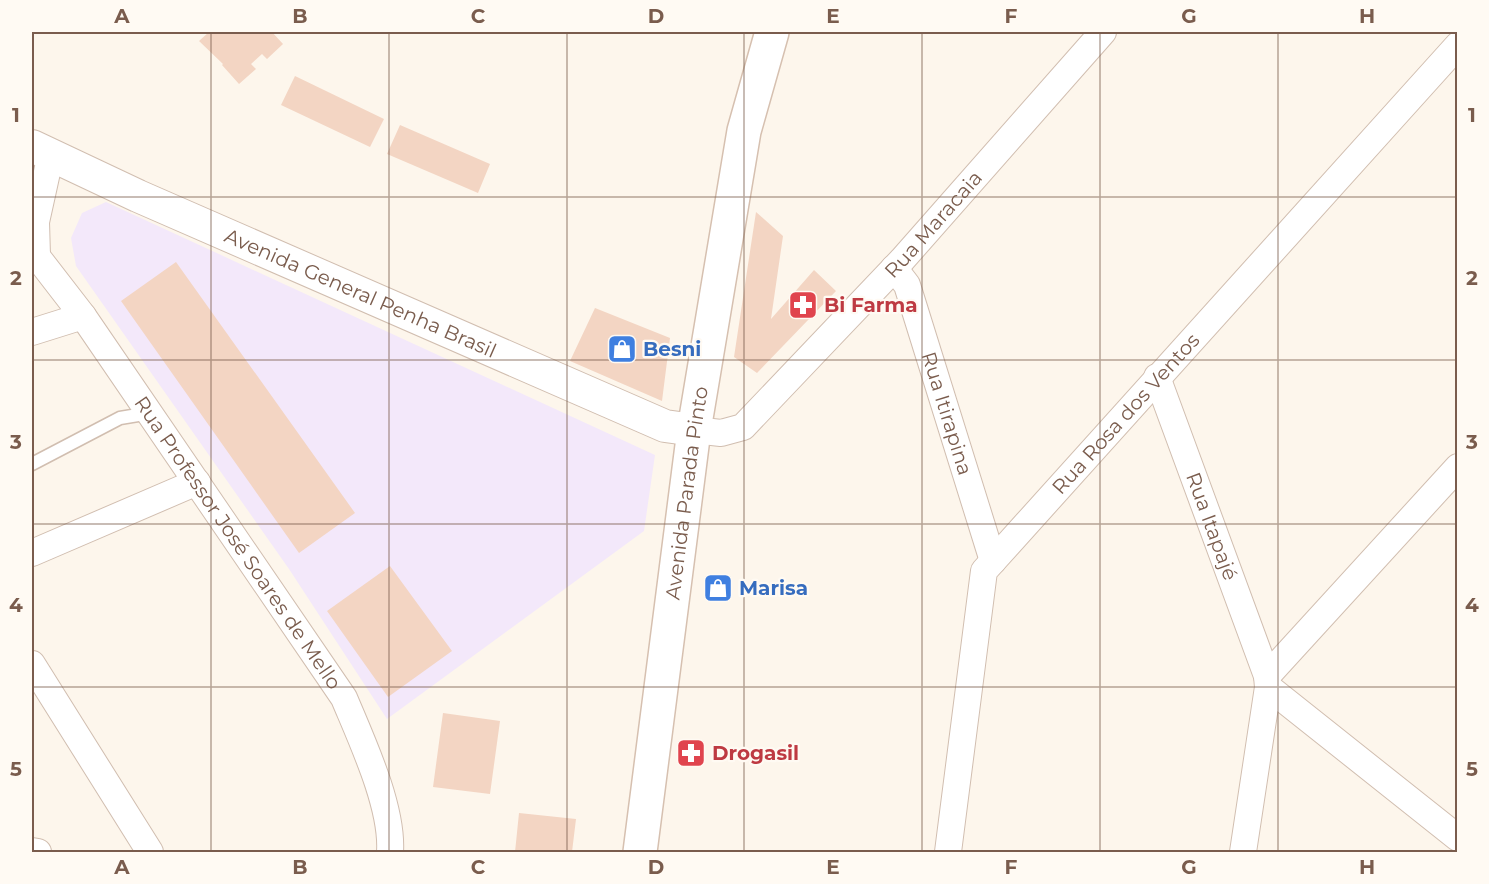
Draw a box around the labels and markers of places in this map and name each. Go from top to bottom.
pharmacy icon: Bi Farma [787,289,819,321]
place label: Bi Farma [824,293,918,317]
shop icon: Besni [606,333,638,365]
place label: Besni [643,337,701,361]
shop icon: Marisa [702,572,734,604]
place label: Marisa [739,576,808,600]
pharmacy icon: Drogasil [675,737,707,769]
place label: Drogasil [712,741,799,765]

